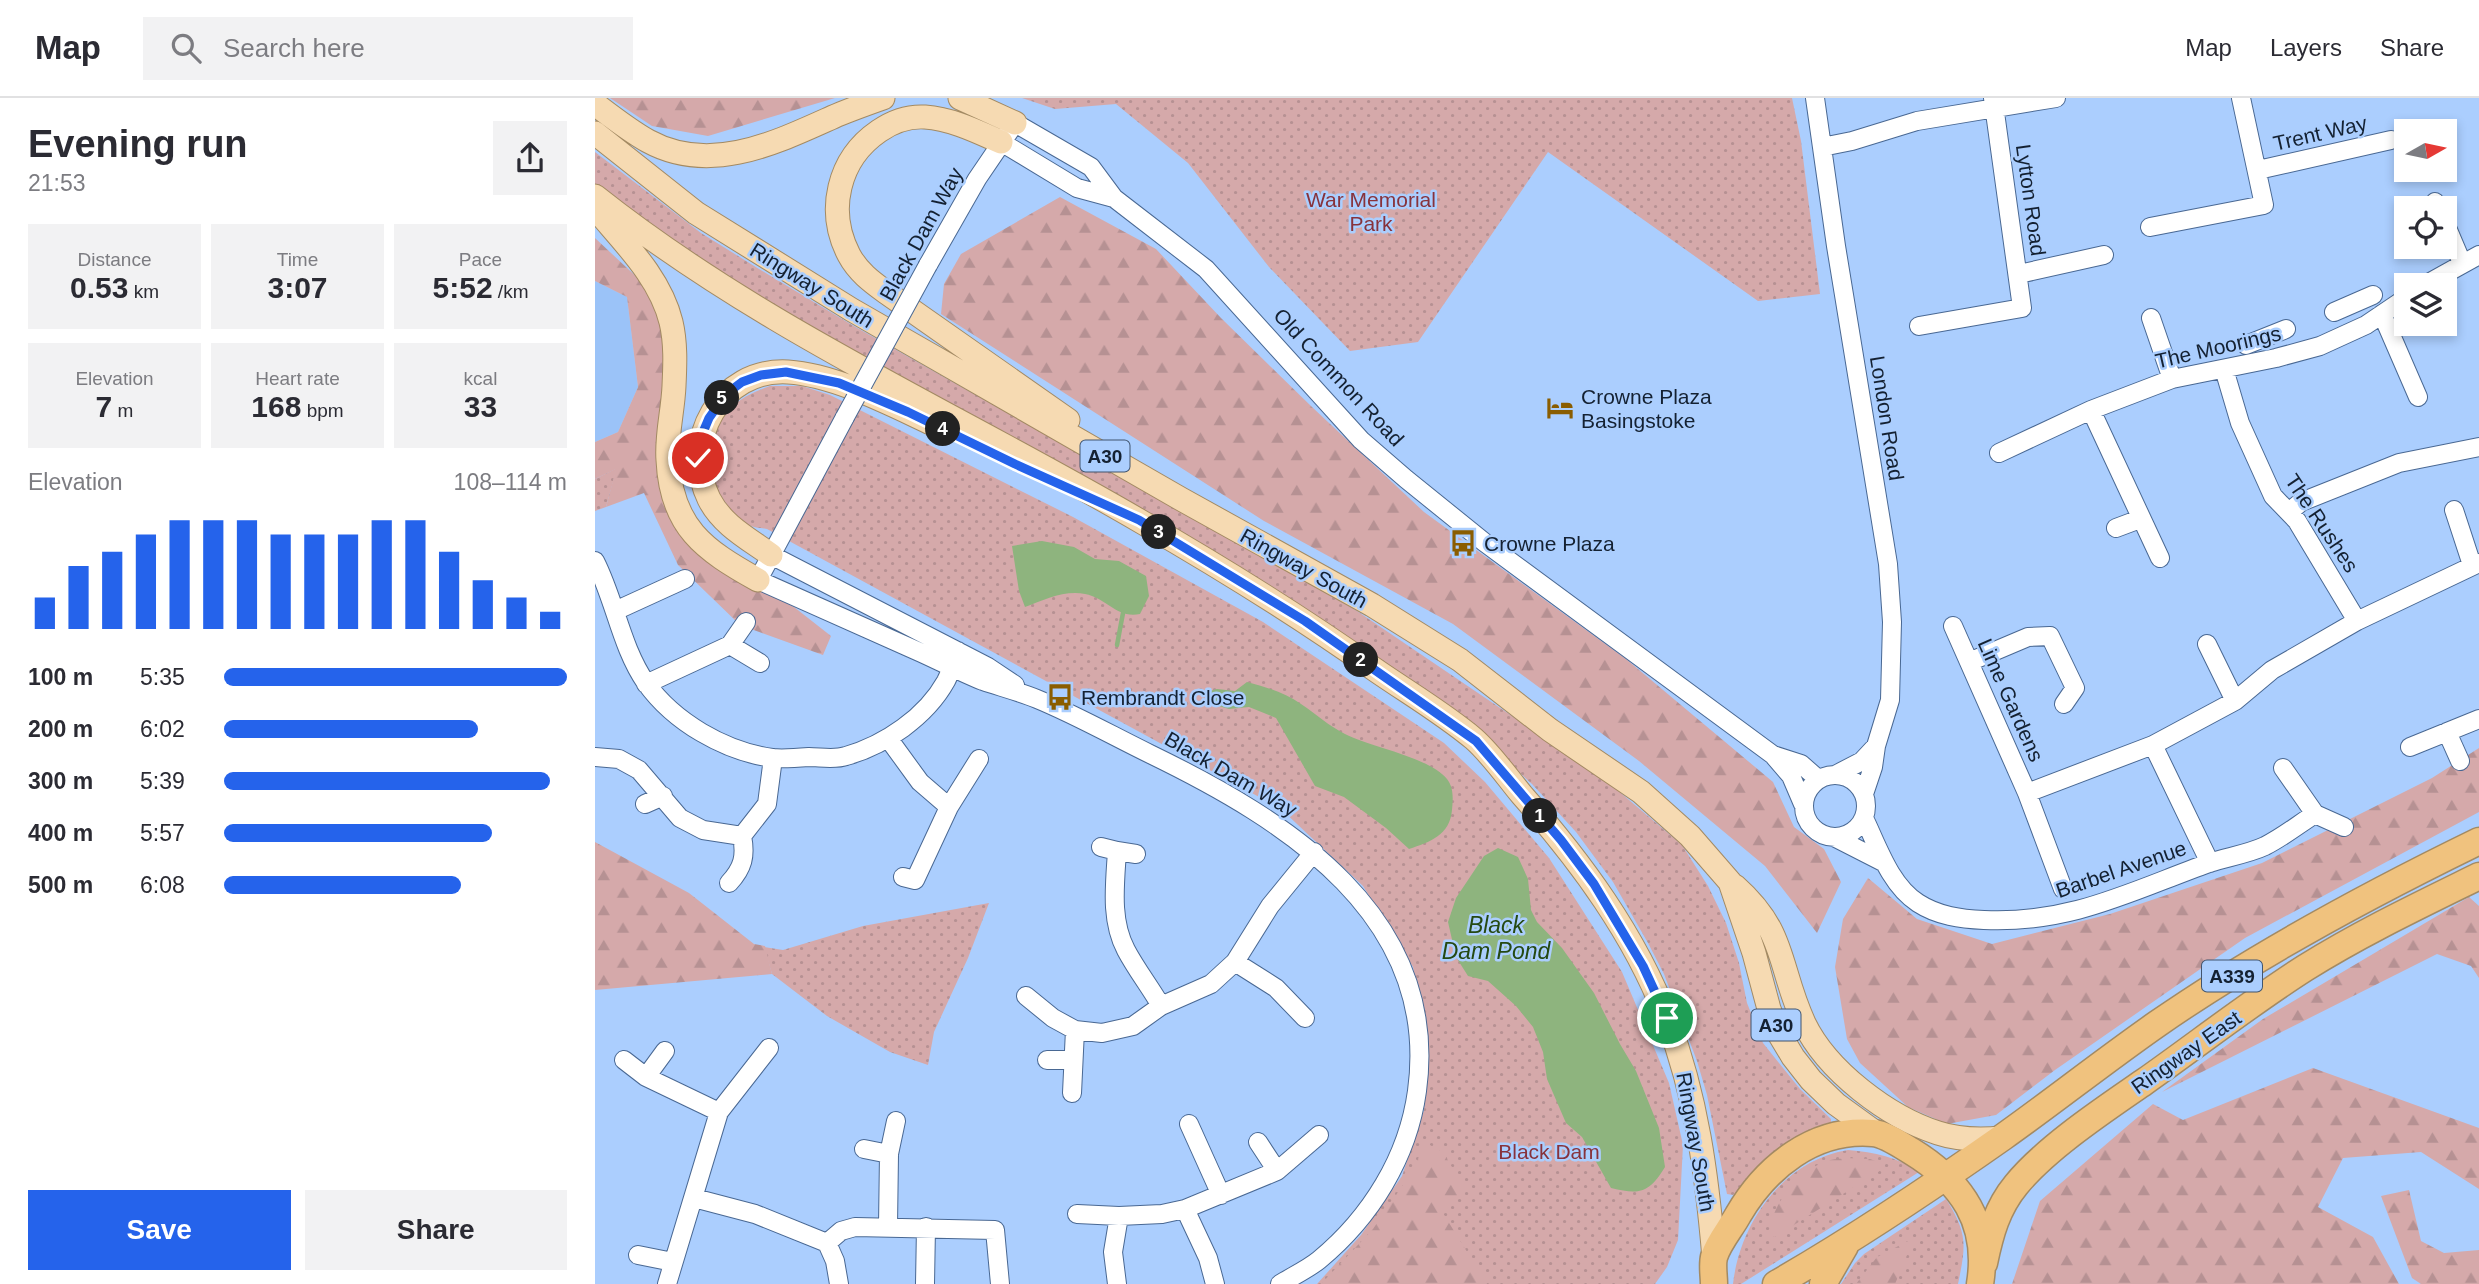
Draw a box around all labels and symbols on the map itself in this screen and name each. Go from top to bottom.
street label: Trent Way [2271,111,2369,155]
north arrow [2394,119,2457,182]
street label: Lytton Road [2012,143,2050,257]
street label: Black Dam Way [875,163,967,305]
park label: War Memorial Park [1306,188,1436,235]
street label: Ringway South [746,238,878,332]
street label: Old Common Road [1269,303,1409,451]
street label: The Moorings [2153,321,2283,373]
street label: London Road [1866,354,1908,482]
pin: 5 [705,380,739,416]
place label: Crowne Plaza Basingstoke [1581,385,1712,432]
hotel icon: Crowne Plaza Basingstoke [1545,393,1575,423]
pin: 4 [925,412,961,446]
pin [668,428,728,488]
road number: A30 [1081,440,1129,472]
street label: The Rushes [2281,470,2363,576]
pin: 3 [1141,514,1177,550]
street label: Ringway South [1237,524,1371,612]
bus stop icon: Crowne Plaza [1448,528,1478,558]
place label: Crowne Plaza [1484,532,1615,555]
street label: Lime Gardens [1974,635,2048,765]
pin: 2 [1343,642,1379,678]
bus stop icon: Rembrandt Close [1045,682,1075,712]
place label: Rembrandt Close [1081,686,1244,709]
street label: Black Dam Way [1161,727,1302,821]
pin: 1 [1523,798,1557,834]
street label: Barbel Avenue [2053,836,2189,902]
water label: Black Dam Pond [1442,912,1552,964]
road number: A339 [2202,960,2262,992]
pin [1637,988,1697,1048]
street label: Ringway East [2127,1006,2245,1098]
road number: A30 [1751,1009,1801,1040]
street label: Ringway South [1672,1070,1720,1214]
park label: Black Dam [1498,1140,1600,1163]

